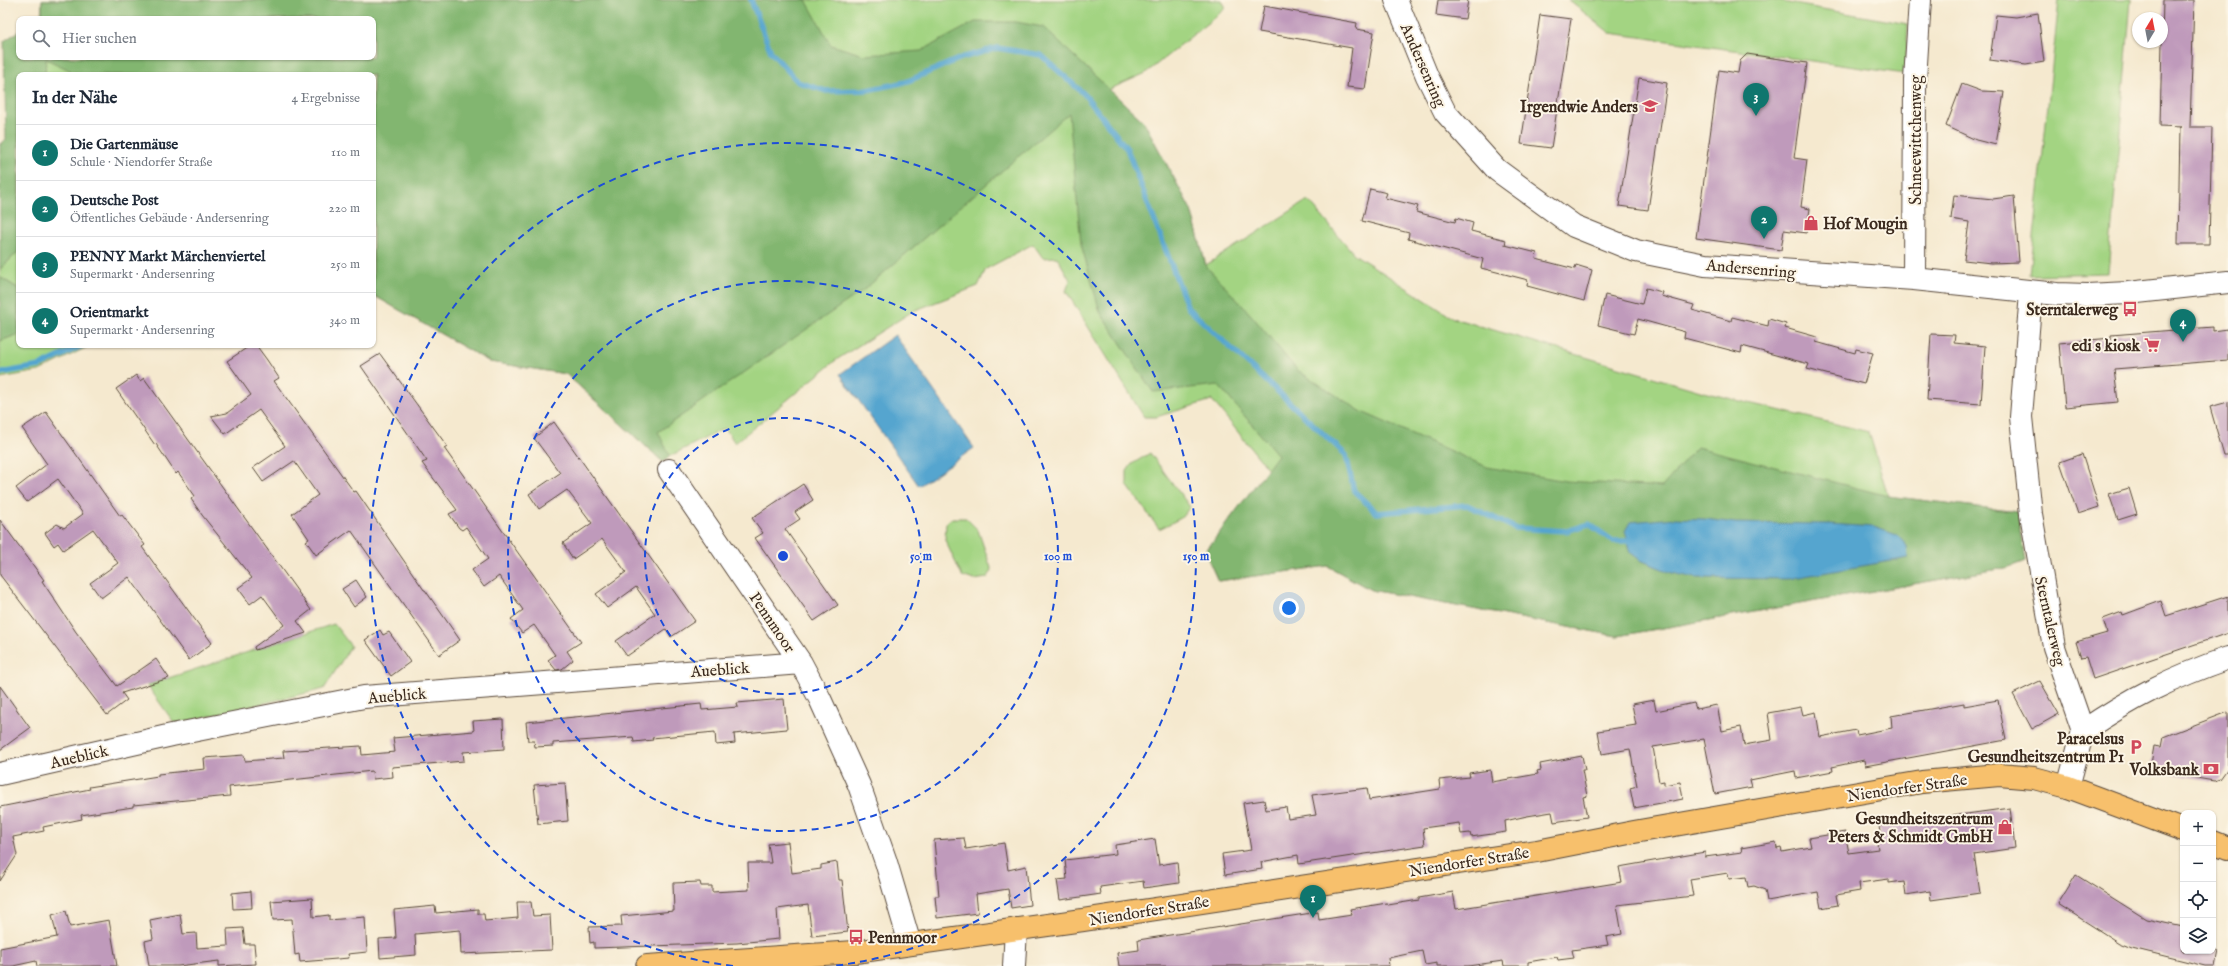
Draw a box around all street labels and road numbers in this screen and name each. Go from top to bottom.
street label: Andersenring [1394,20,1450,111]
street label: Schneewittchenweg [1907,75,1927,205]
street label: Andersenring [1704,256,1797,284]
street label: Sterntalerweg [2029,574,2069,669]
street label: Pennmoor [744,589,799,657]
street label: Aueblick [689,659,751,683]
street label: Aueblick [366,684,428,710]
street label: Aueblick [47,741,111,775]
street label: Niendorfer Straße [1846,771,1969,807]
street label: Niendorfer Straße [1408,844,1531,882]
street label: Niendorfer Straße [1088,893,1211,931]

